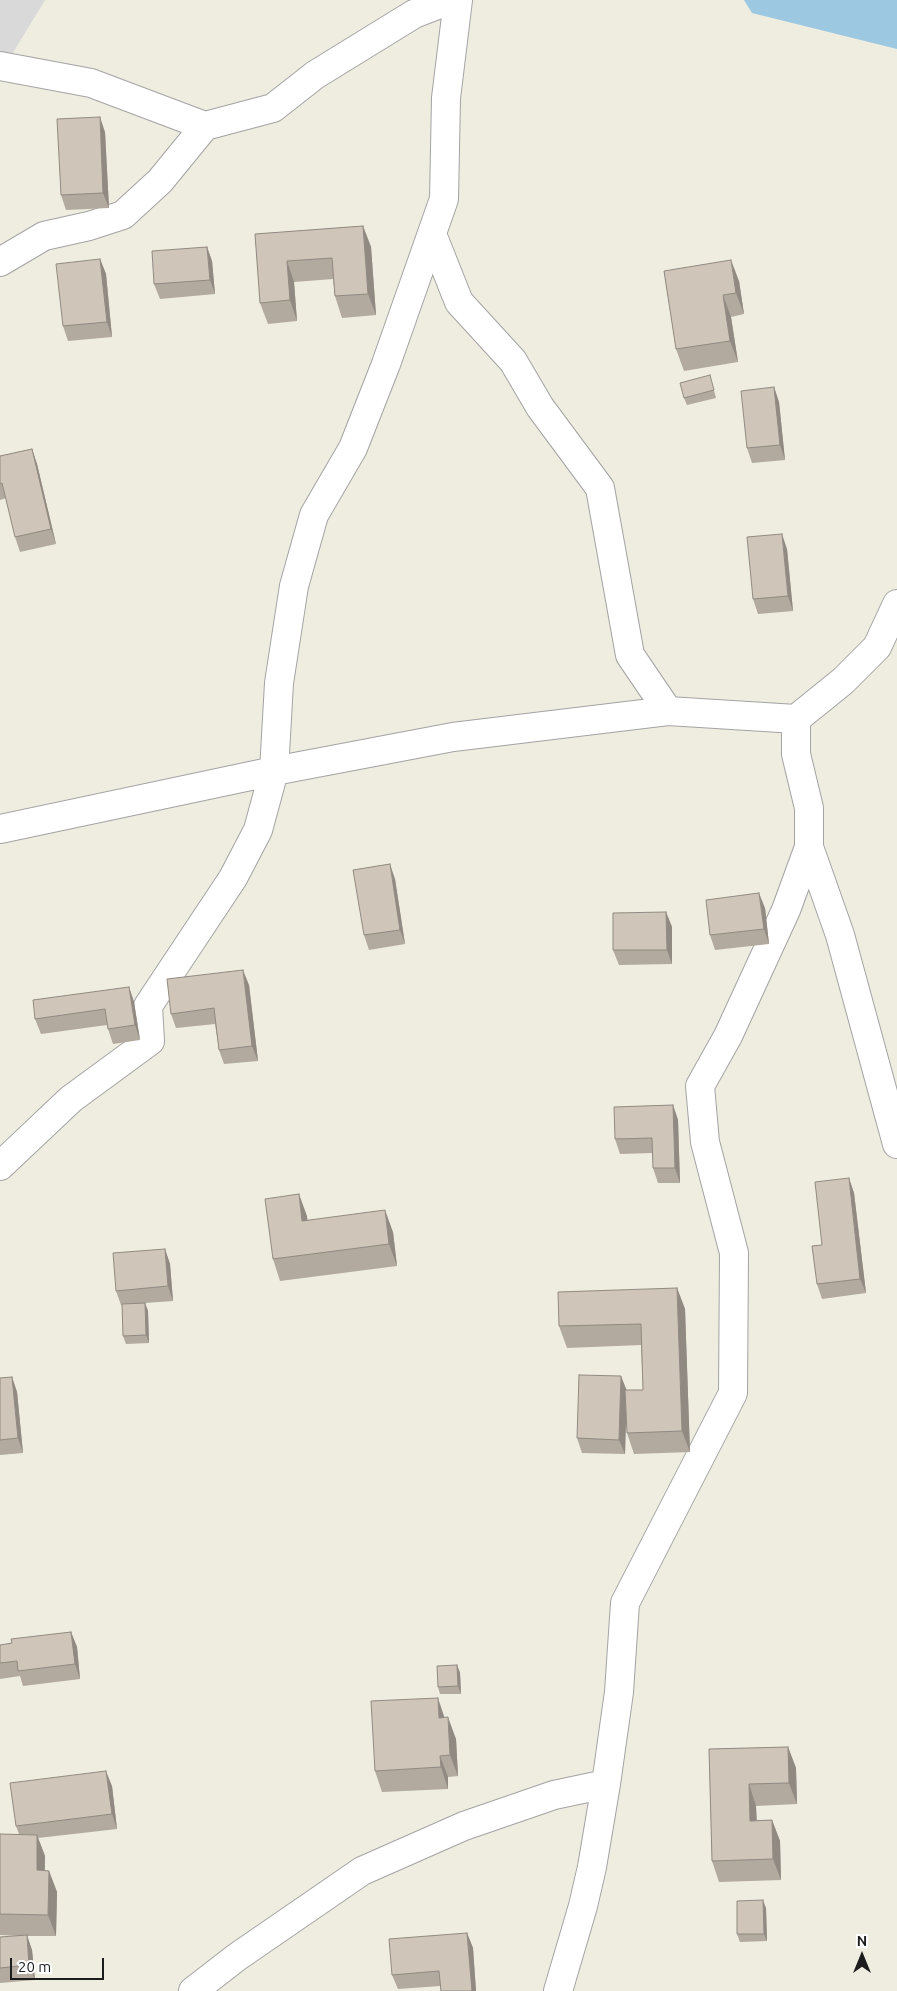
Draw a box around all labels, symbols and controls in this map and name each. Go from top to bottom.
north arrow [837,1931,887,1981]
text: N [857,1933,867,1949]
scale bar [12,1948,106,1980]
text: 20 m [18,1958,51,1975]

